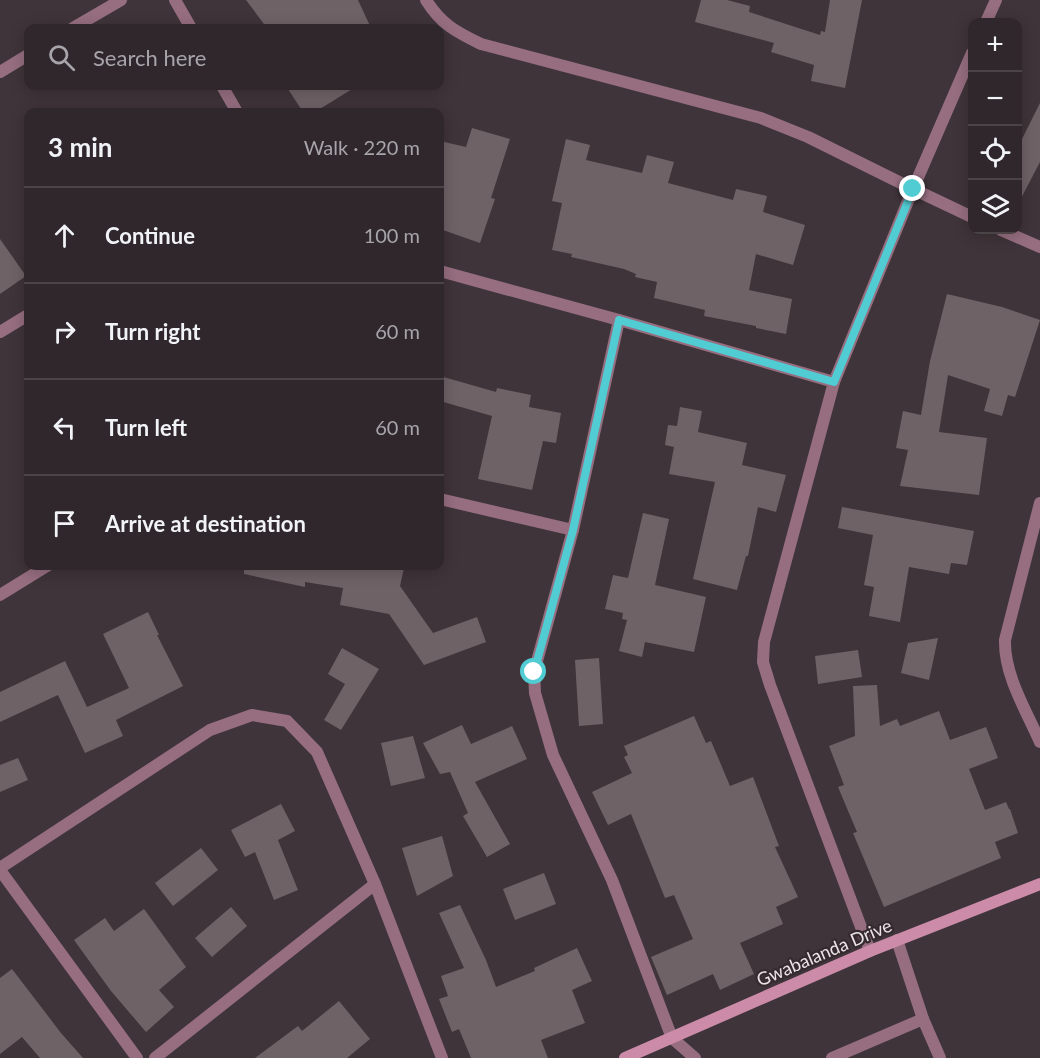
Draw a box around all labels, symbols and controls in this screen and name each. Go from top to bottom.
map controls [968,18,1022,234]
button: + [968,18,1022,72]
search box [24,24,444,90]
icon: search [45,41,78,74]
text: Search here [93,44,206,71]
button: − [968,72,1022,126]
button: locate [968,126,1022,180]
text: 3 min [48,131,112,163]
text: Walk · 220 m [304,135,420,159]
route end [899,175,925,201]
button: layers [968,180,1022,234]
icon: ahead [48,219,81,252]
text: Continue [105,222,195,249]
text: 100 m [364,223,420,247]
icon: right [48,315,81,348]
text: Turn right [105,318,200,345]
text: 60 m [375,319,420,343]
icon: left [48,411,81,444]
text: Turn left [105,414,187,441]
text: 60 m [375,415,420,439]
icon: arrive [48,507,81,540]
text: Arrive at destination [105,510,306,537]
route start [520,658,546,684]
street label: Gwabalanda Drive [753,914,895,990]

